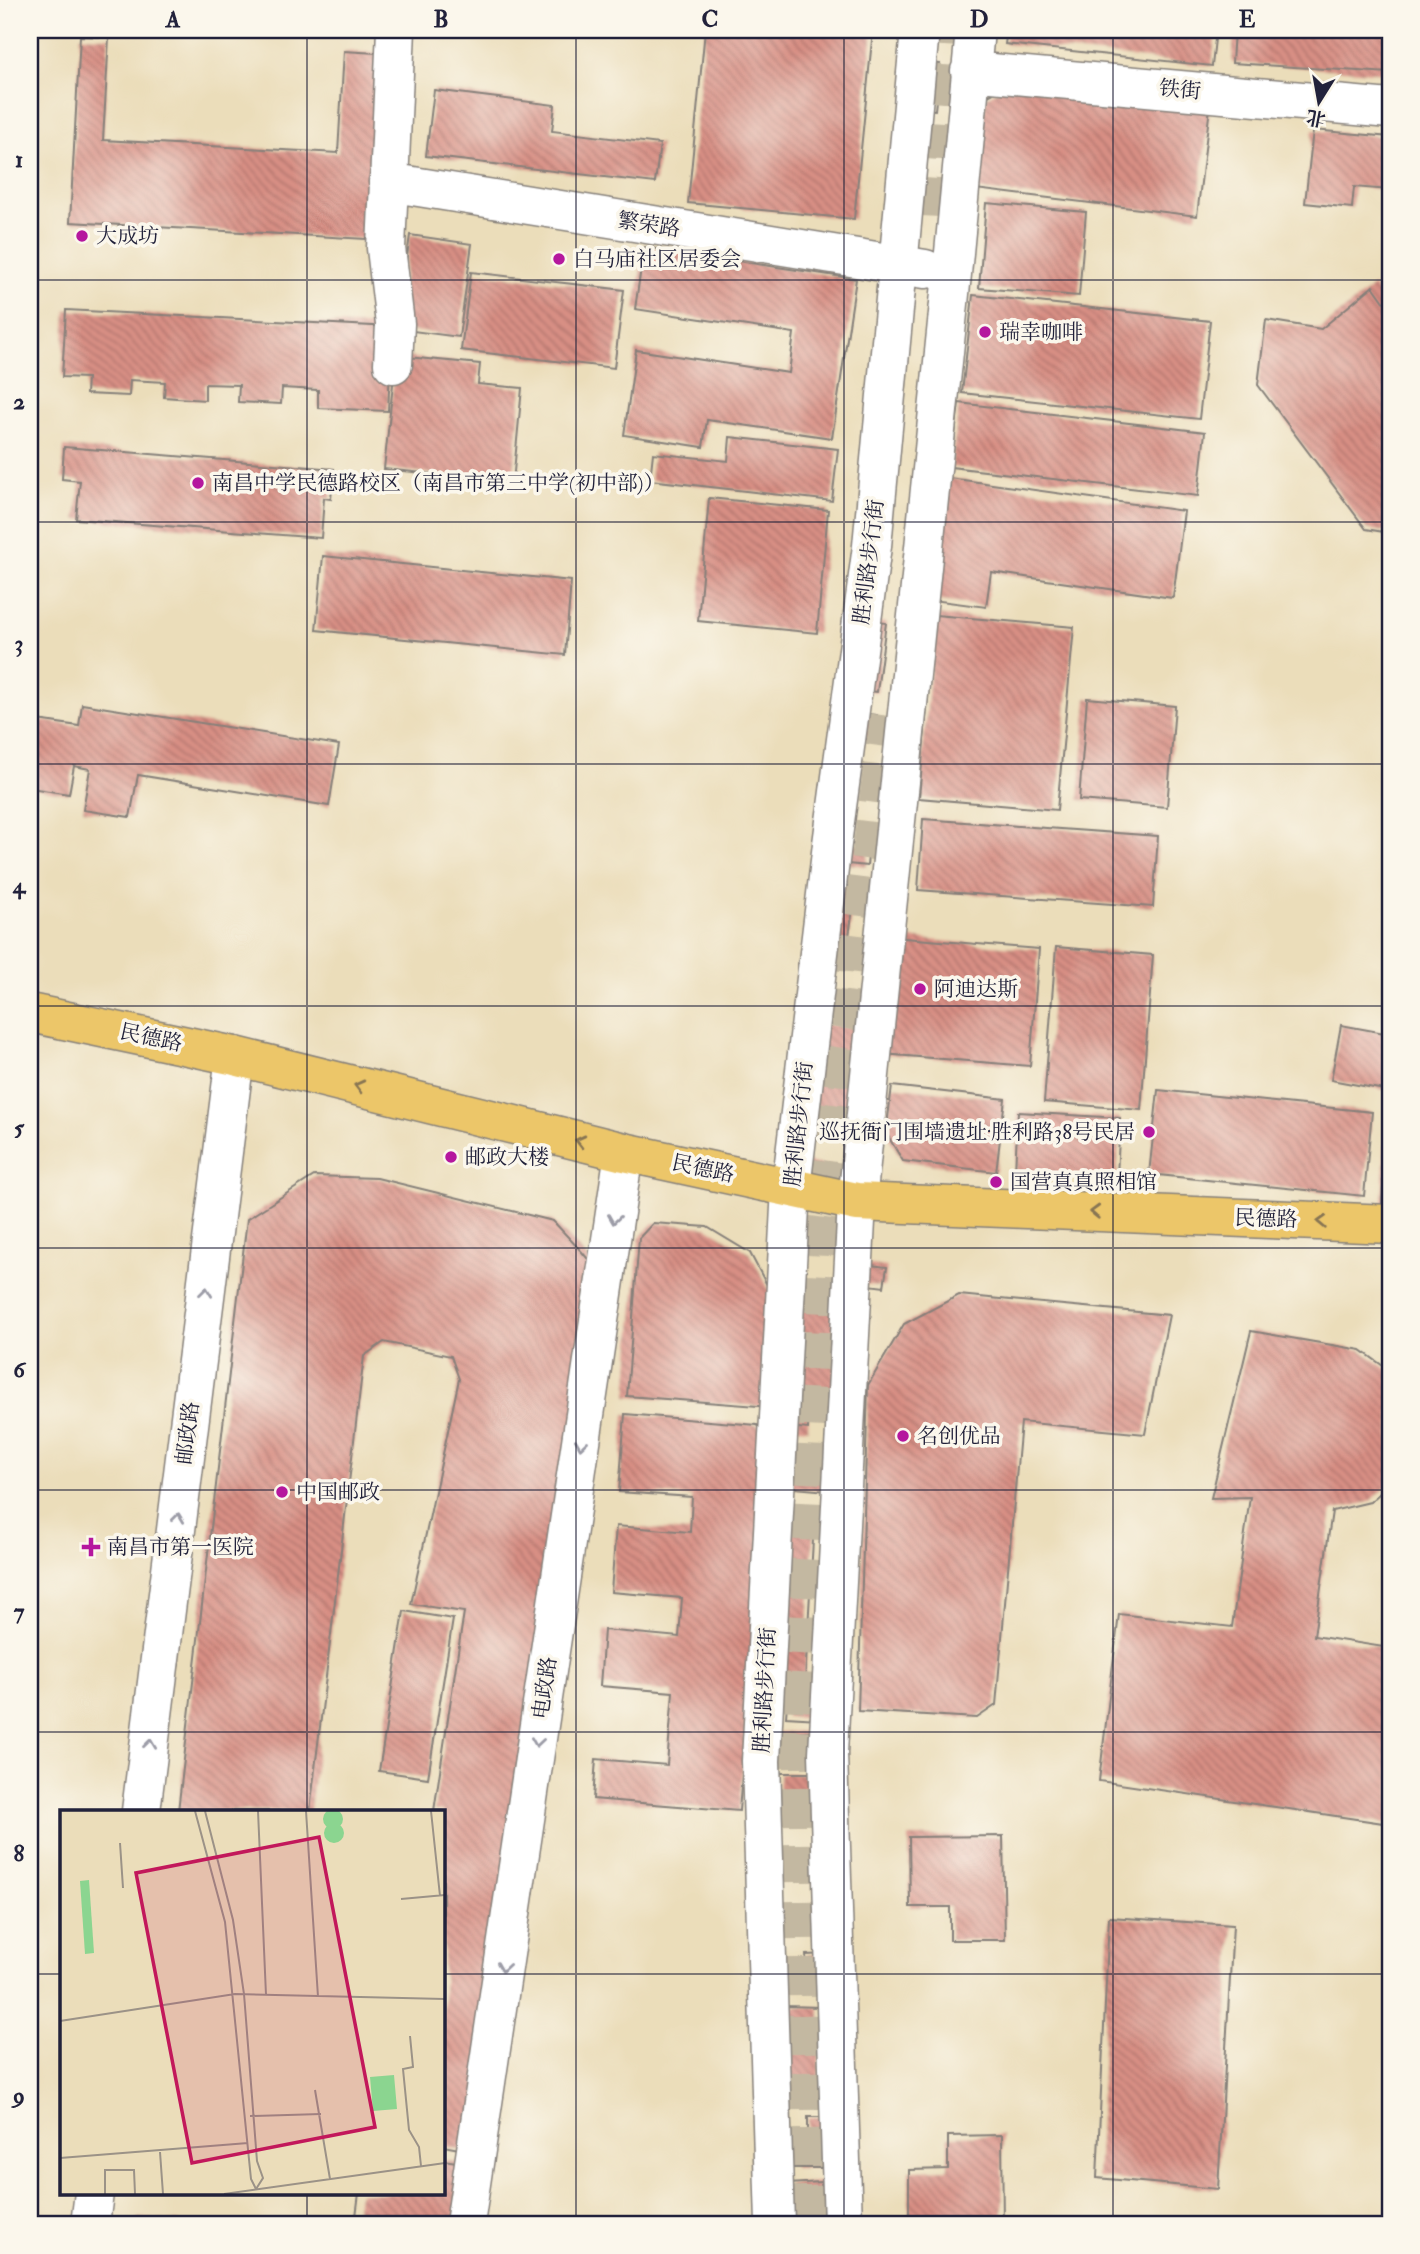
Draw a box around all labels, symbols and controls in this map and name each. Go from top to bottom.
text: A [165,5,181,34]
text: B [433,5,449,34]
text: C [702,5,718,34]
text: D [970,5,988,34]
text: E [1239,5,1256,34]
north arrow [1284,66,1354,136]
street label: 铁街 [1158,75,1202,105]
text: 北 [1304,104,1328,131]
text: 1 [15,145,23,174]
street label: 繁荣路 [616,207,682,243]
place label: 大成坊 [96,223,159,250]
marker: 大成坊 [74,228,90,244]
place label: 白马庙社区居委会 [573,246,741,273]
marker: 白马庙社区居委会 [551,251,567,267]
place label: 瑞幸咖啡 [999,319,1083,346]
marker: 瑞幸咖啡 [977,324,993,340]
text: 2 [13,387,25,416]
place label: 南昌中学民德路校区（南昌市第三中学(初中部)） [212,470,664,497]
marker: 南昌中学民德路校区（南昌市第三中学(初中部)） [190,475,206,491]
street label: 胜利路步行街 [848,498,890,626]
text: 3 [15,629,23,658]
text: 4 [12,871,27,900]
place label: 阿迪达斯 [934,976,1018,1003]
marker: 阿迪达斯 [912,981,928,997]
street label: 民德路 [117,1018,185,1058]
street label: 胜利路步行街 [779,1060,819,1188]
one-way arrow [353,1080,365,1094]
text: 5 [14,1113,25,1142]
place label: 巡抚衙门围墙遗址·胜利路38号民居 [819,1119,1135,1146]
marker: 巡抚衙门围墙遗址·胜利路38号民居 [1141,1124,1157,1140]
one-way arrow [574,1135,586,1149]
place label: 邮政大楼 [465,1144,549,1171]
marker: 邮政大楼 [443,1149,459,1165]
street label: 民德路 [669,1149,737,1189]
place label: 国营真真照相馆 [1010,1169,1157,1196]
marker: 国营真真照相馆 [988,1174,1004,1190]
street label: 民德路 [1234,1204,1298,1234]
one-way arrow [1089,1205,1100,1220]
one-way arrow [607,1213,622,1225]
one-way arrow [1316,1214,1327,1229]
one-way arrow [199,1286,214,1298]
text: 6 [13,1355,27,1384]
street label: 邮政路 [171,1400,205,1466]
place label: 名创优品 [917,1423,1001,1450]
marker: 名创优品 [895,1428,911,1444]
one-way arrow [573,1438,588,1450]
place label: 中国邮政 [296,1479,380,1506]
marker: 中国邮政 [274,1484,290,1500]
one-way arrow [170,1512,185,1524]
place label: 南昌市第一医院 [107,1534,254,1561]
marker: 南昌市第一医院 [81,1537,101,1557]
text: 7 [14,1597,25,1626]
street label: 胜利路步行街 [748,1626,782,1754]
street label: 电政路 [527,1655,563,1721]
one-way arrow [529,1736,544,1748]
one-way arrow [142,1738,157,1749]
inset map [60,1810,444,2194]
text: 8 [14,1839,25,1868]
one-way arrow [496,1961,511,1973]
text: 9 [11,2081,25,2110]

